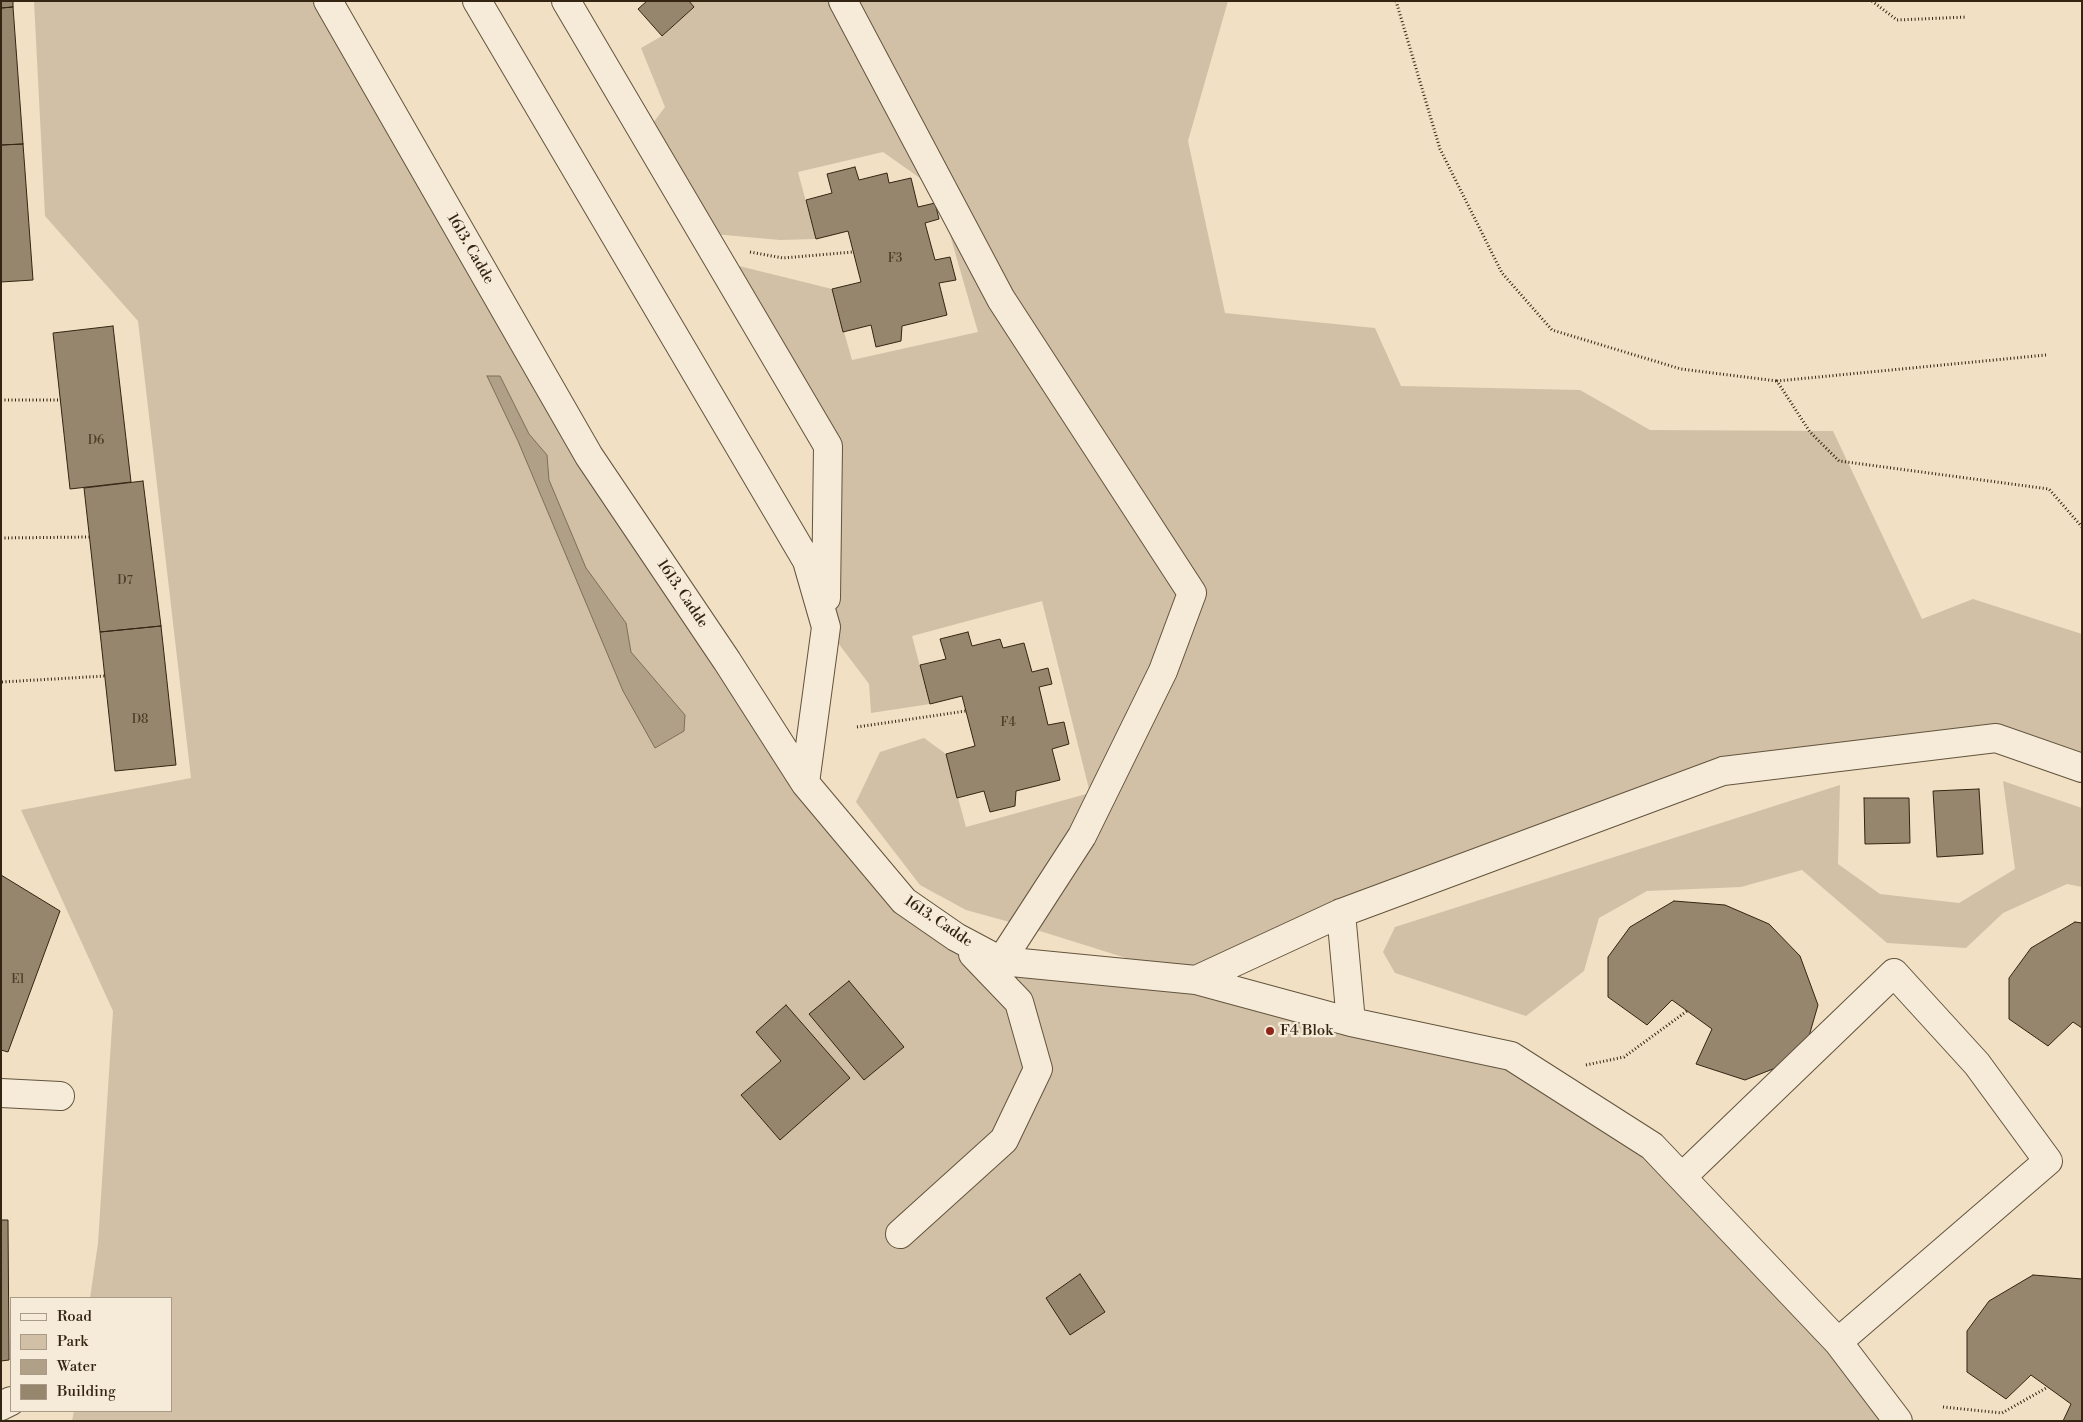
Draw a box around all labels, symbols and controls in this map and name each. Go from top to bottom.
street label: 1613. Cadde [443,211,497,287]
house number: F3 [888,252,902,266]
house number: D6 [88,434,104,448]
street label: 1613. Cadde [653,556,711,632]
house number: D7 [117,574,133,588]
house number: D8 [132,713,148,727]
house number: F4 [1000,716,1016,730]
street label: 1613. Cadde [900,893,976,951]
house number: E1 [11,973,25,987]
place label: F4 Blok [1280,1022,1333,1040]
marker: F4 Blok [1264,1025,1276,1037]
legend [10,1297,172,1412]
text: Road [57,1307,92,1326]
text: Park [57,1332,88,1351]
text: Water [57,1357,96,1376]
text: Building [57,1382,116,1401]

